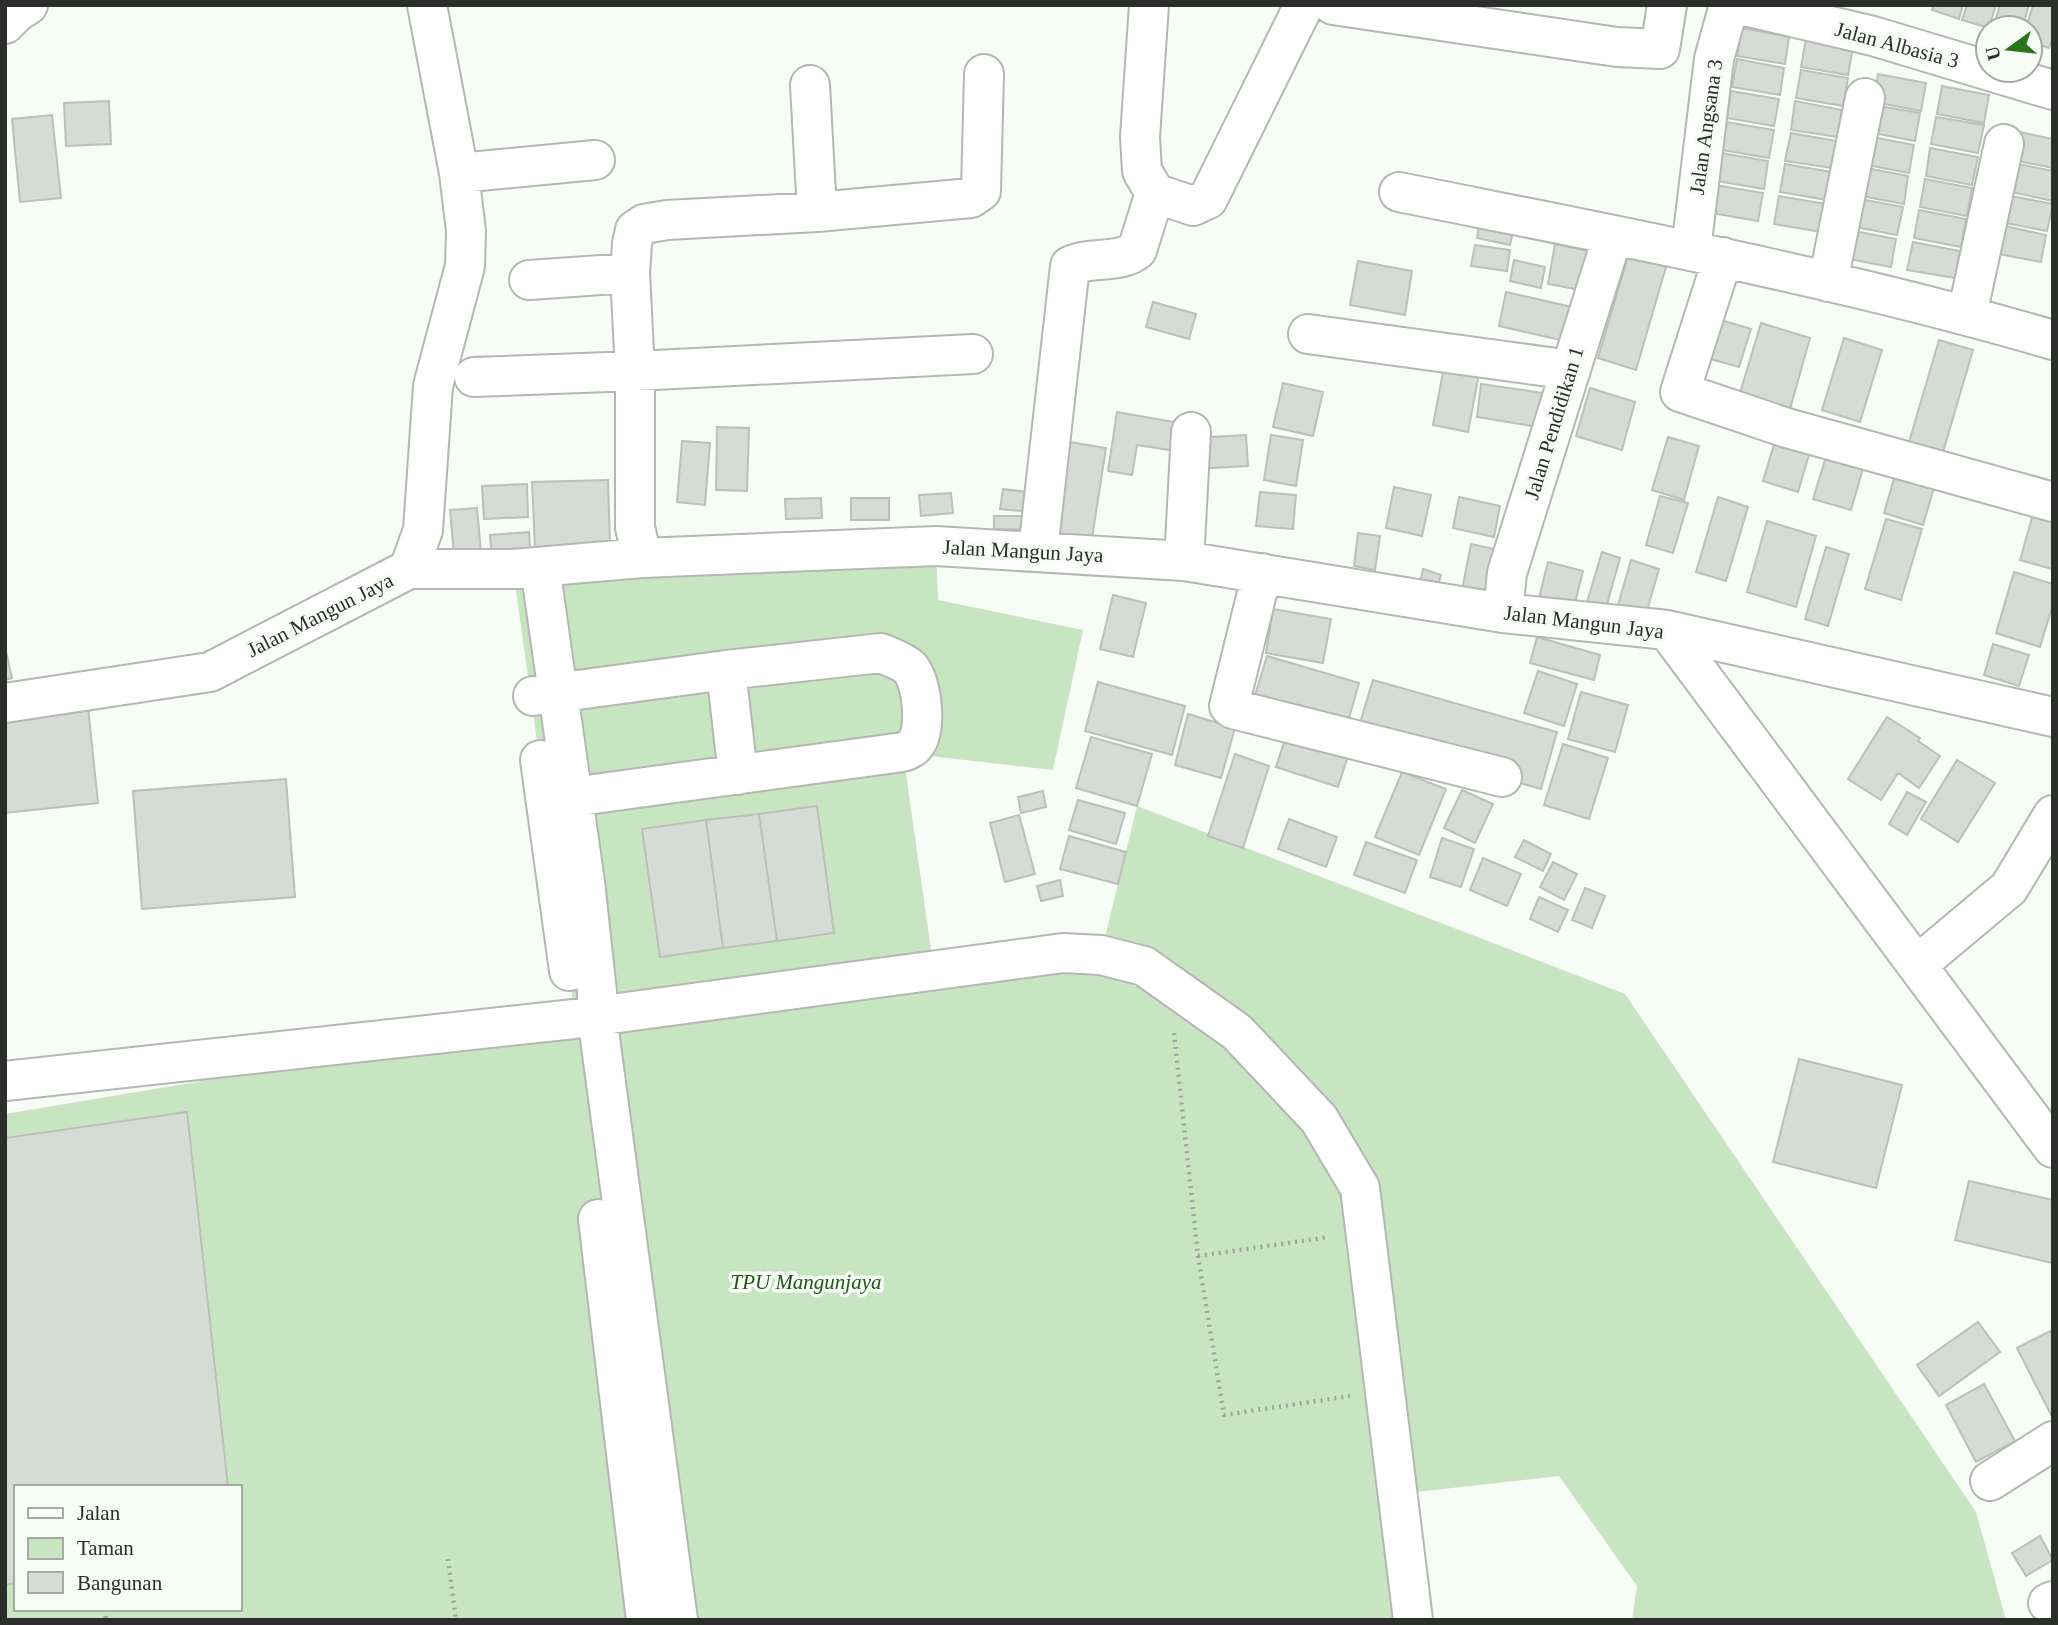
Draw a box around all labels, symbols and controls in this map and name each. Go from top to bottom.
north arrow [1974,14,2044,84]
street label: Jalan Albasia 3 [1832,17,1962,73]
text: U [1981,44,2005,63]
street label: Jalan Angsana 3 [1685,58,1727,196]
street label: Jalan Pendidikan 1 [1519,344,1589,502]
street label: Jalan Mangun Jaya [942,535,1105,567]
street label: Jalan Mangun Jaya [243,567,398,662]
street label: Jalan Mangun Jaya [1503,600,1666,644]
park label: TPU Mangunjaya [730,1270,882,1294]
legend [14,1485,242,1611]
text: Jalan [77,1501,121,1525]
text: Taman [77,1536,134,1560]
text: Bangunan [77,1571,163,1595]

